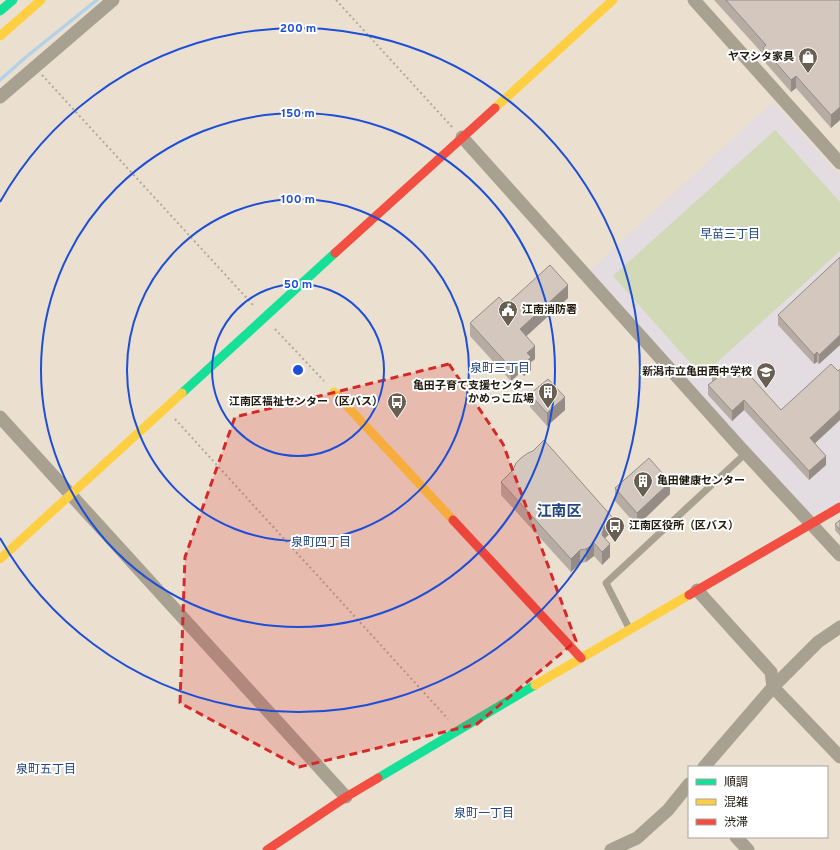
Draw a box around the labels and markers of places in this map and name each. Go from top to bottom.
shop icon: ヤマシタ家具 [797,46,819,74]
place label: ヤマシタ家具 [728,50,794,64]
public building icon: 江南消防署 [497,299,519,327]
place label: 江南消防署 [522,303,577,317]
school or university icon: 新潟市立亀田西中学校 [755,361,777,389]
centre of rings [291,363,305,377]
place label: 新潟市立亀田西中学校 [642,365,752,379]
place label: 亀田子育て支援センター かめっこ広場 [413,379,534,406]
building icon: 亀田子育て支援センター かめっこ広場 [537,381,559,409]
bus stop icon: 江南区福祉センター（区バス） [386,391,408,419]
place label: 江南区福祉センター（区バス） [229,395,383,409]
building icon: 亀田健康センター [632,470,654,498]
place label: 亀田健康センター [657,474,745,488]
bus stop icon: 江南区役所（区バス） [604,515,626,543]
place label: 江南区役所（区バス） [629,519,739,533]

